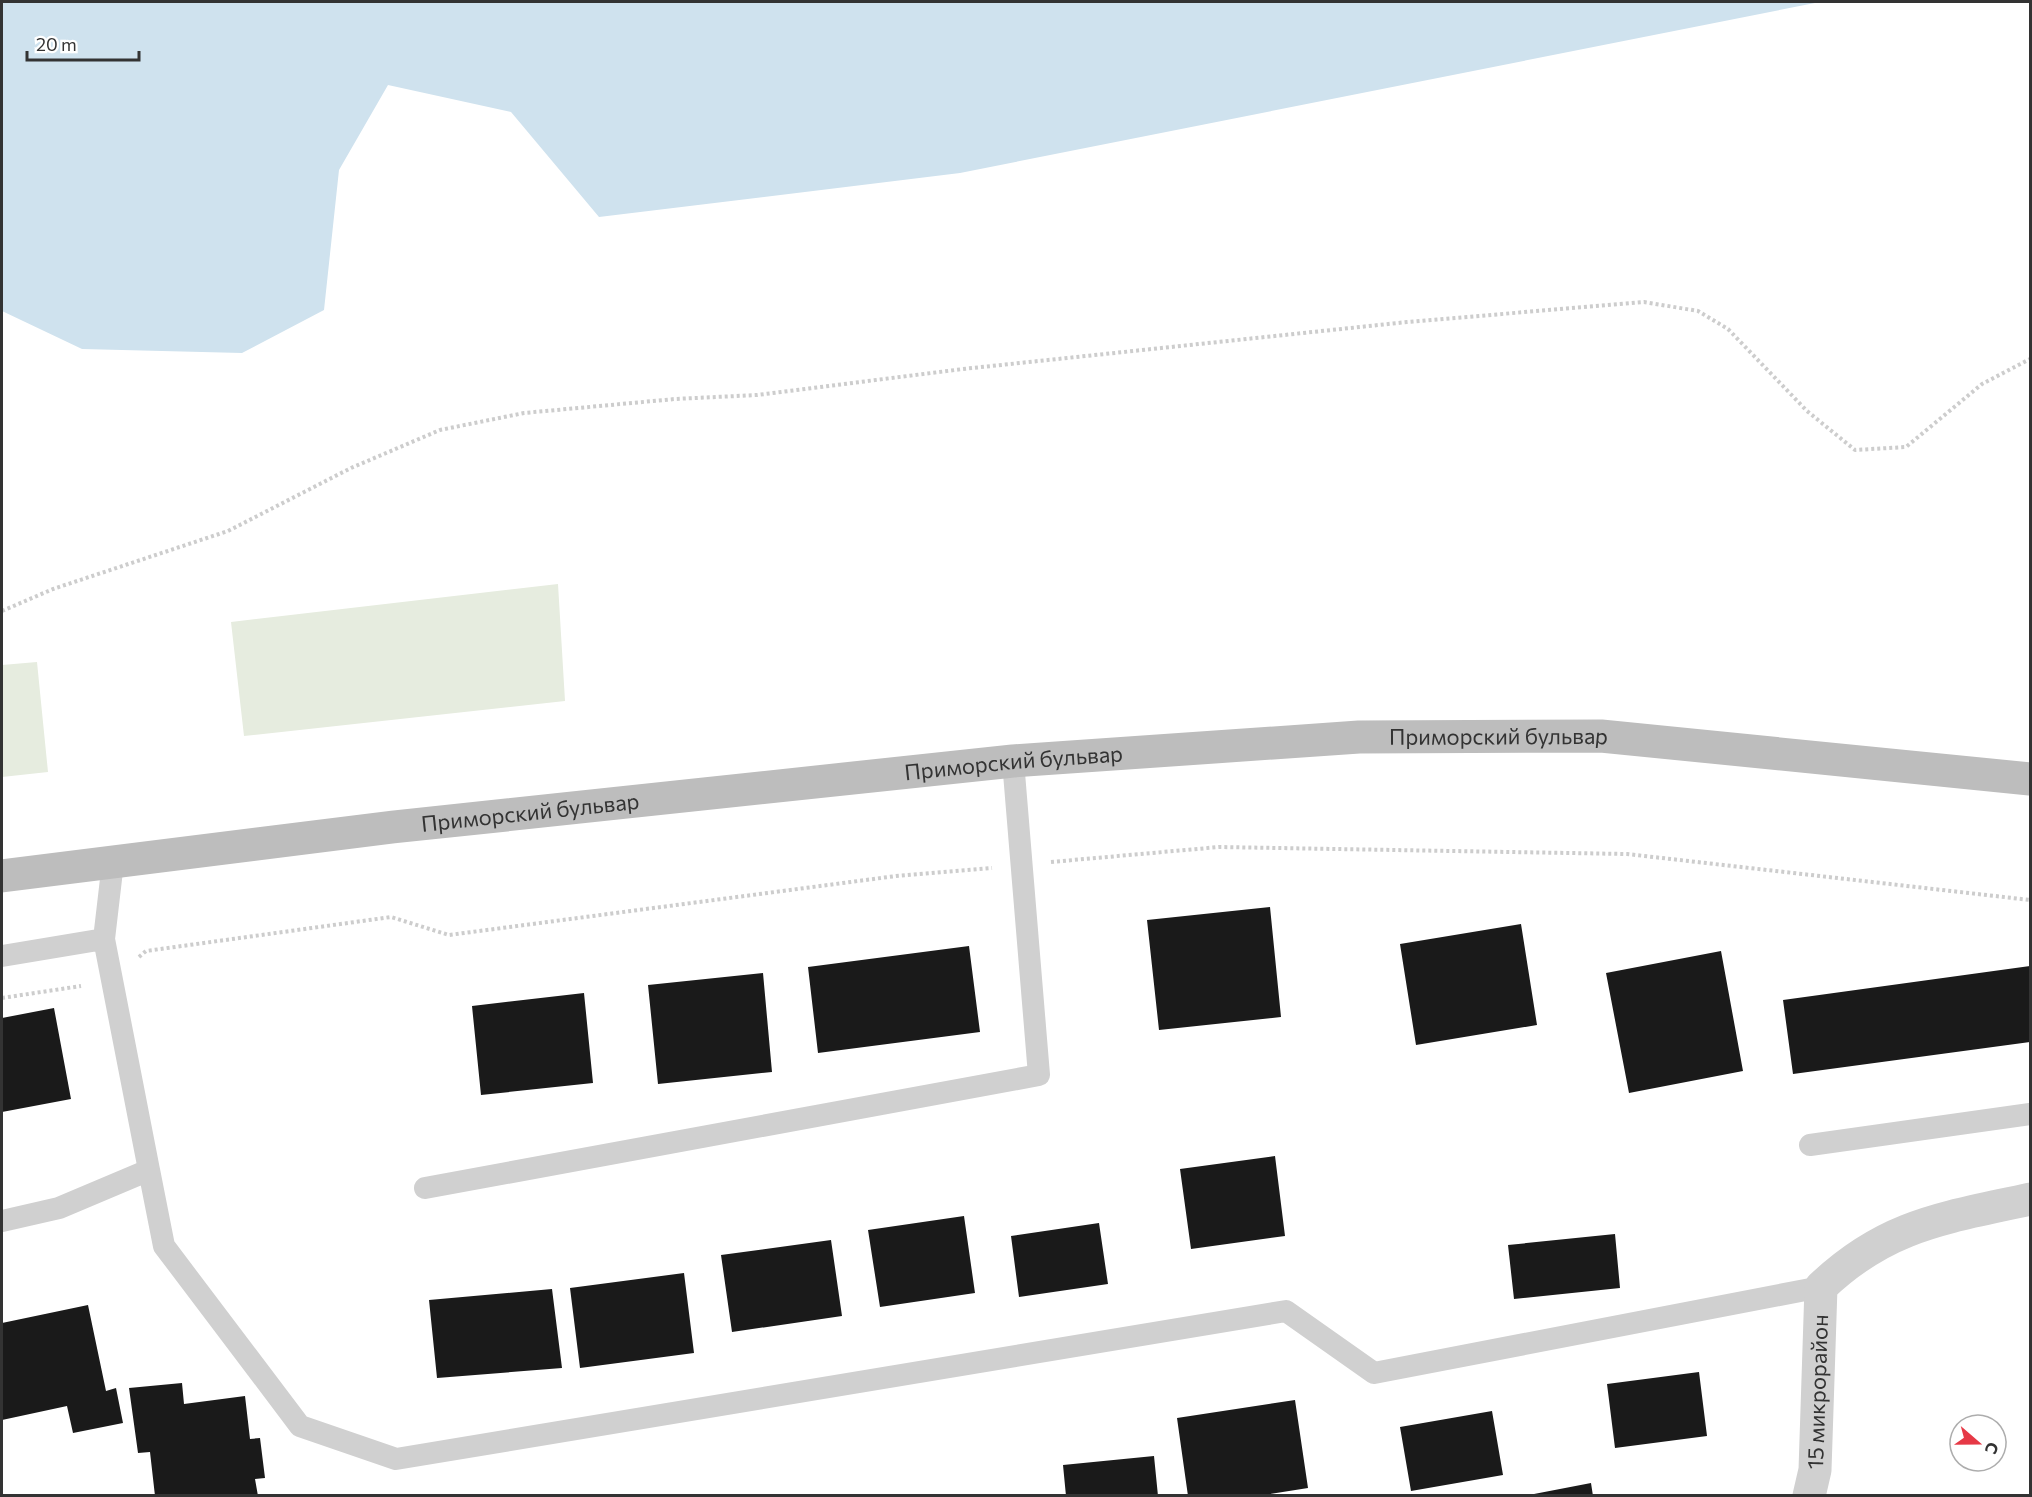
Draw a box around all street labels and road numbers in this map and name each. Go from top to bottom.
street label: Приморский бульвар [1389,722,1610,750]
street label: Приморский бульвар [903,739,1124,785]
street label: Приморский бульвар [420,787,641,837]
street label: 15 микрорайон [1801,1314,1833,1470]

